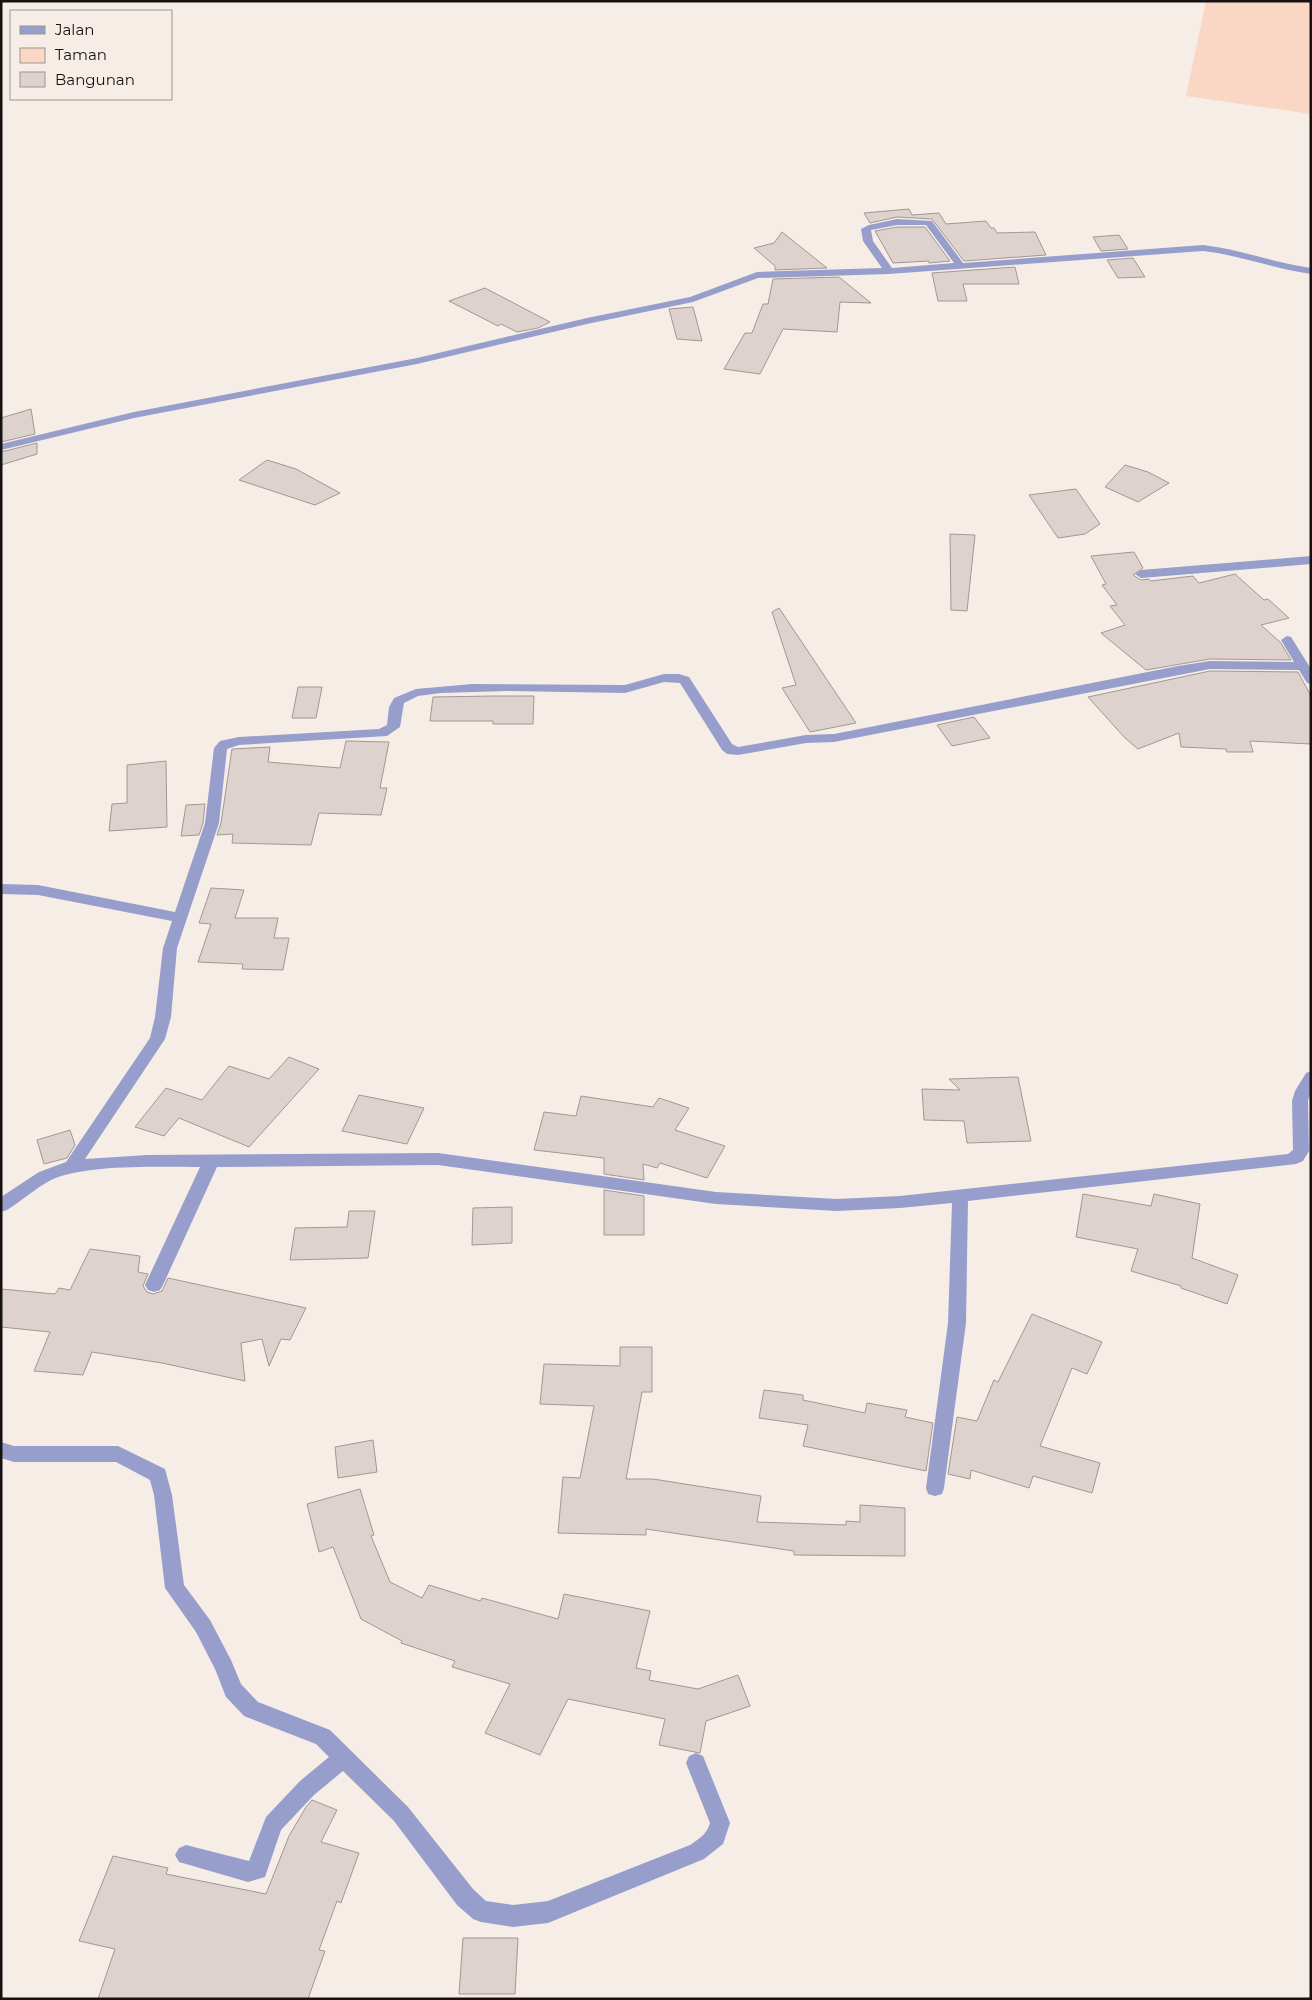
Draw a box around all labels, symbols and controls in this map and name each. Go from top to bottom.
legend [10,10,172,100]
text: Jalan [54,20,94,39]
text: Taman [55,45,107,64]
text: Bangunan [55,70,135,89]

